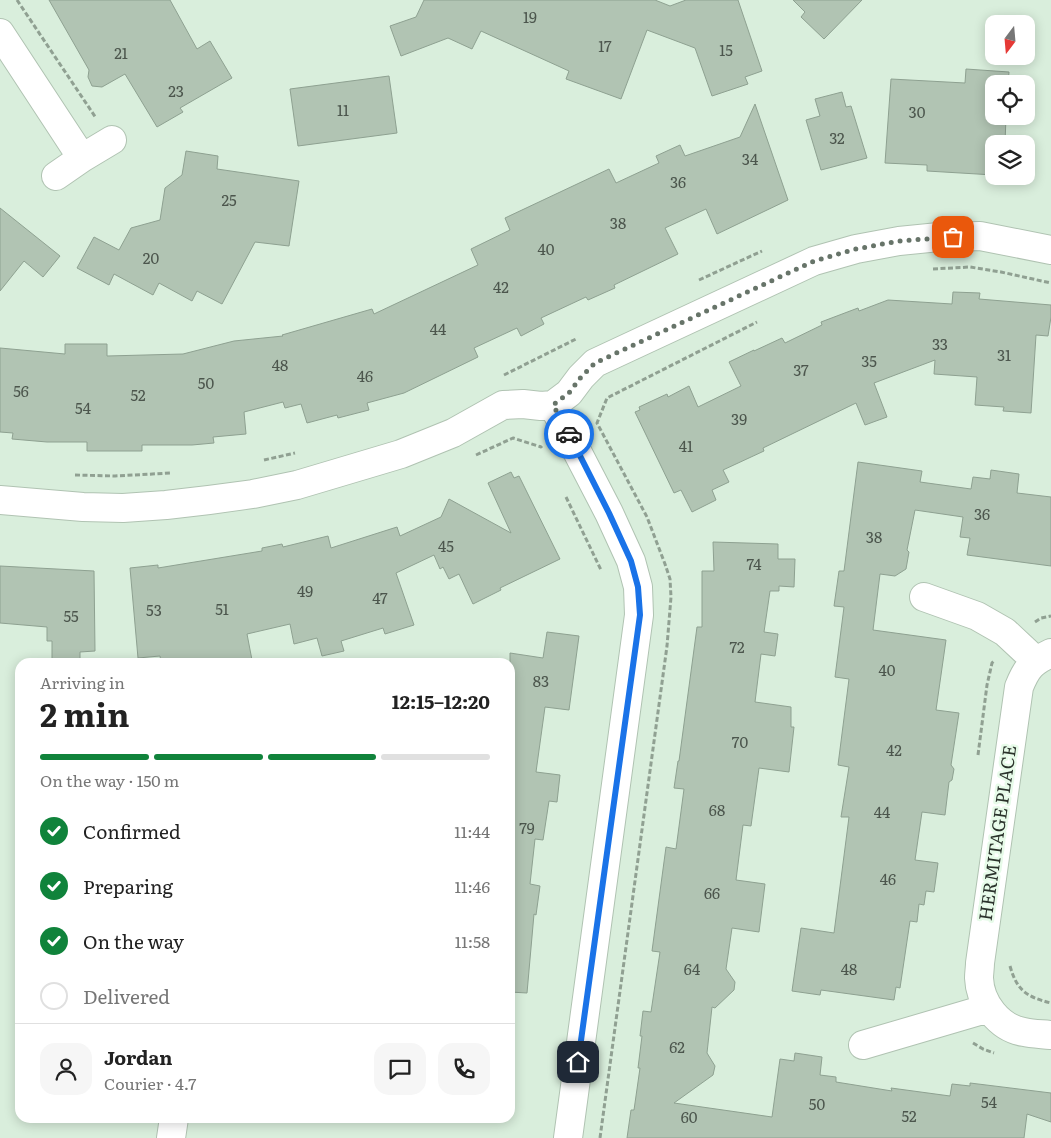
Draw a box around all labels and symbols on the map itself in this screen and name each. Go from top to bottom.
house number: 19 [523,5,537,28]
north arrow [985,15,1035,65]
house number: 17 [598,34,612,57]
house number: 15 [719,38,733,61]
house number: 21 [114,41,128,64]
house number: 23 [168,79,184,102]
house number: 11 [337,98,349,121]
house number: 30 [909,100,926,123]
house number: 32 [829,126,845,149]
house number: 34 [742,147,758,170]
house number: 36 [670,170,686,193]
house number: 25 [221,188,237,211]
house number: 38 [610,211,626,234]
pin [932,216,974,258]
house number: 40 [538,237,555,260]
house number: 20 [143,246,159,269]
house number: 42 [493,275,509,298]
house number: 44 [430,317,446,340]
house number: 33 [932,332,948,355]
house number: 31 [997,343,1011,366]
house number: 35 [861,349,877,372]
house number: 48 [272,353,288,376]
house number: 37 [793,358,809,381]
house number: 46 [357,364,373,387]
house number: 50 [198,371,214,394]
house number: 56 [13,379,29,402]
house number: 52 [130,383,146,406]
house number: 54 [75,396,91,419]
house number: 39 [731,407,747,430]
courier [544,409,594,459]
house number: 41 [679,434,693,457]
house number: 36 [974,502,990,525]
house number: 38 [866,525,882,548]
house number: 45 [438,534,454,557]
house number: 74 [747,552,761,575]
house number: 49 [297,579,313,602]
house number: 47 [372,586,388,609]
house number: 51 [215,597,229,620]
house number: 53 [146,598,162,621]
house number: 55 [63,604,79,627]
house number: 72 [729,635,745,658]
house number: 40 [879,658,896,681]
house number: 83 [533,669,549,692]
house number: 70 [732,730,748,753]
house number: 42 [886,738,902,761]
street label: HERMITAGE PLACE [971,743,1022,922]
house number: 68 [709,798,725,821]
house number: 44 [874,800,890,823]
house number: 79 [519,816,535,839]
house number: 46 [880,867,896,890]
house number: 66 [704,881,720,904]
house number: 64 [684,957,700,980]
house number: 48 [841,957,857,980]
house number: 62 [669,1035,685,1058]
pin [557,1041,599,1083]
house number: 54 [981,1090,997,1113]
house number: 50 [809,1092,825,1115]
house number: 52 [901,1104,917,1127]
house number: 60 [681,1105,698,1128]

